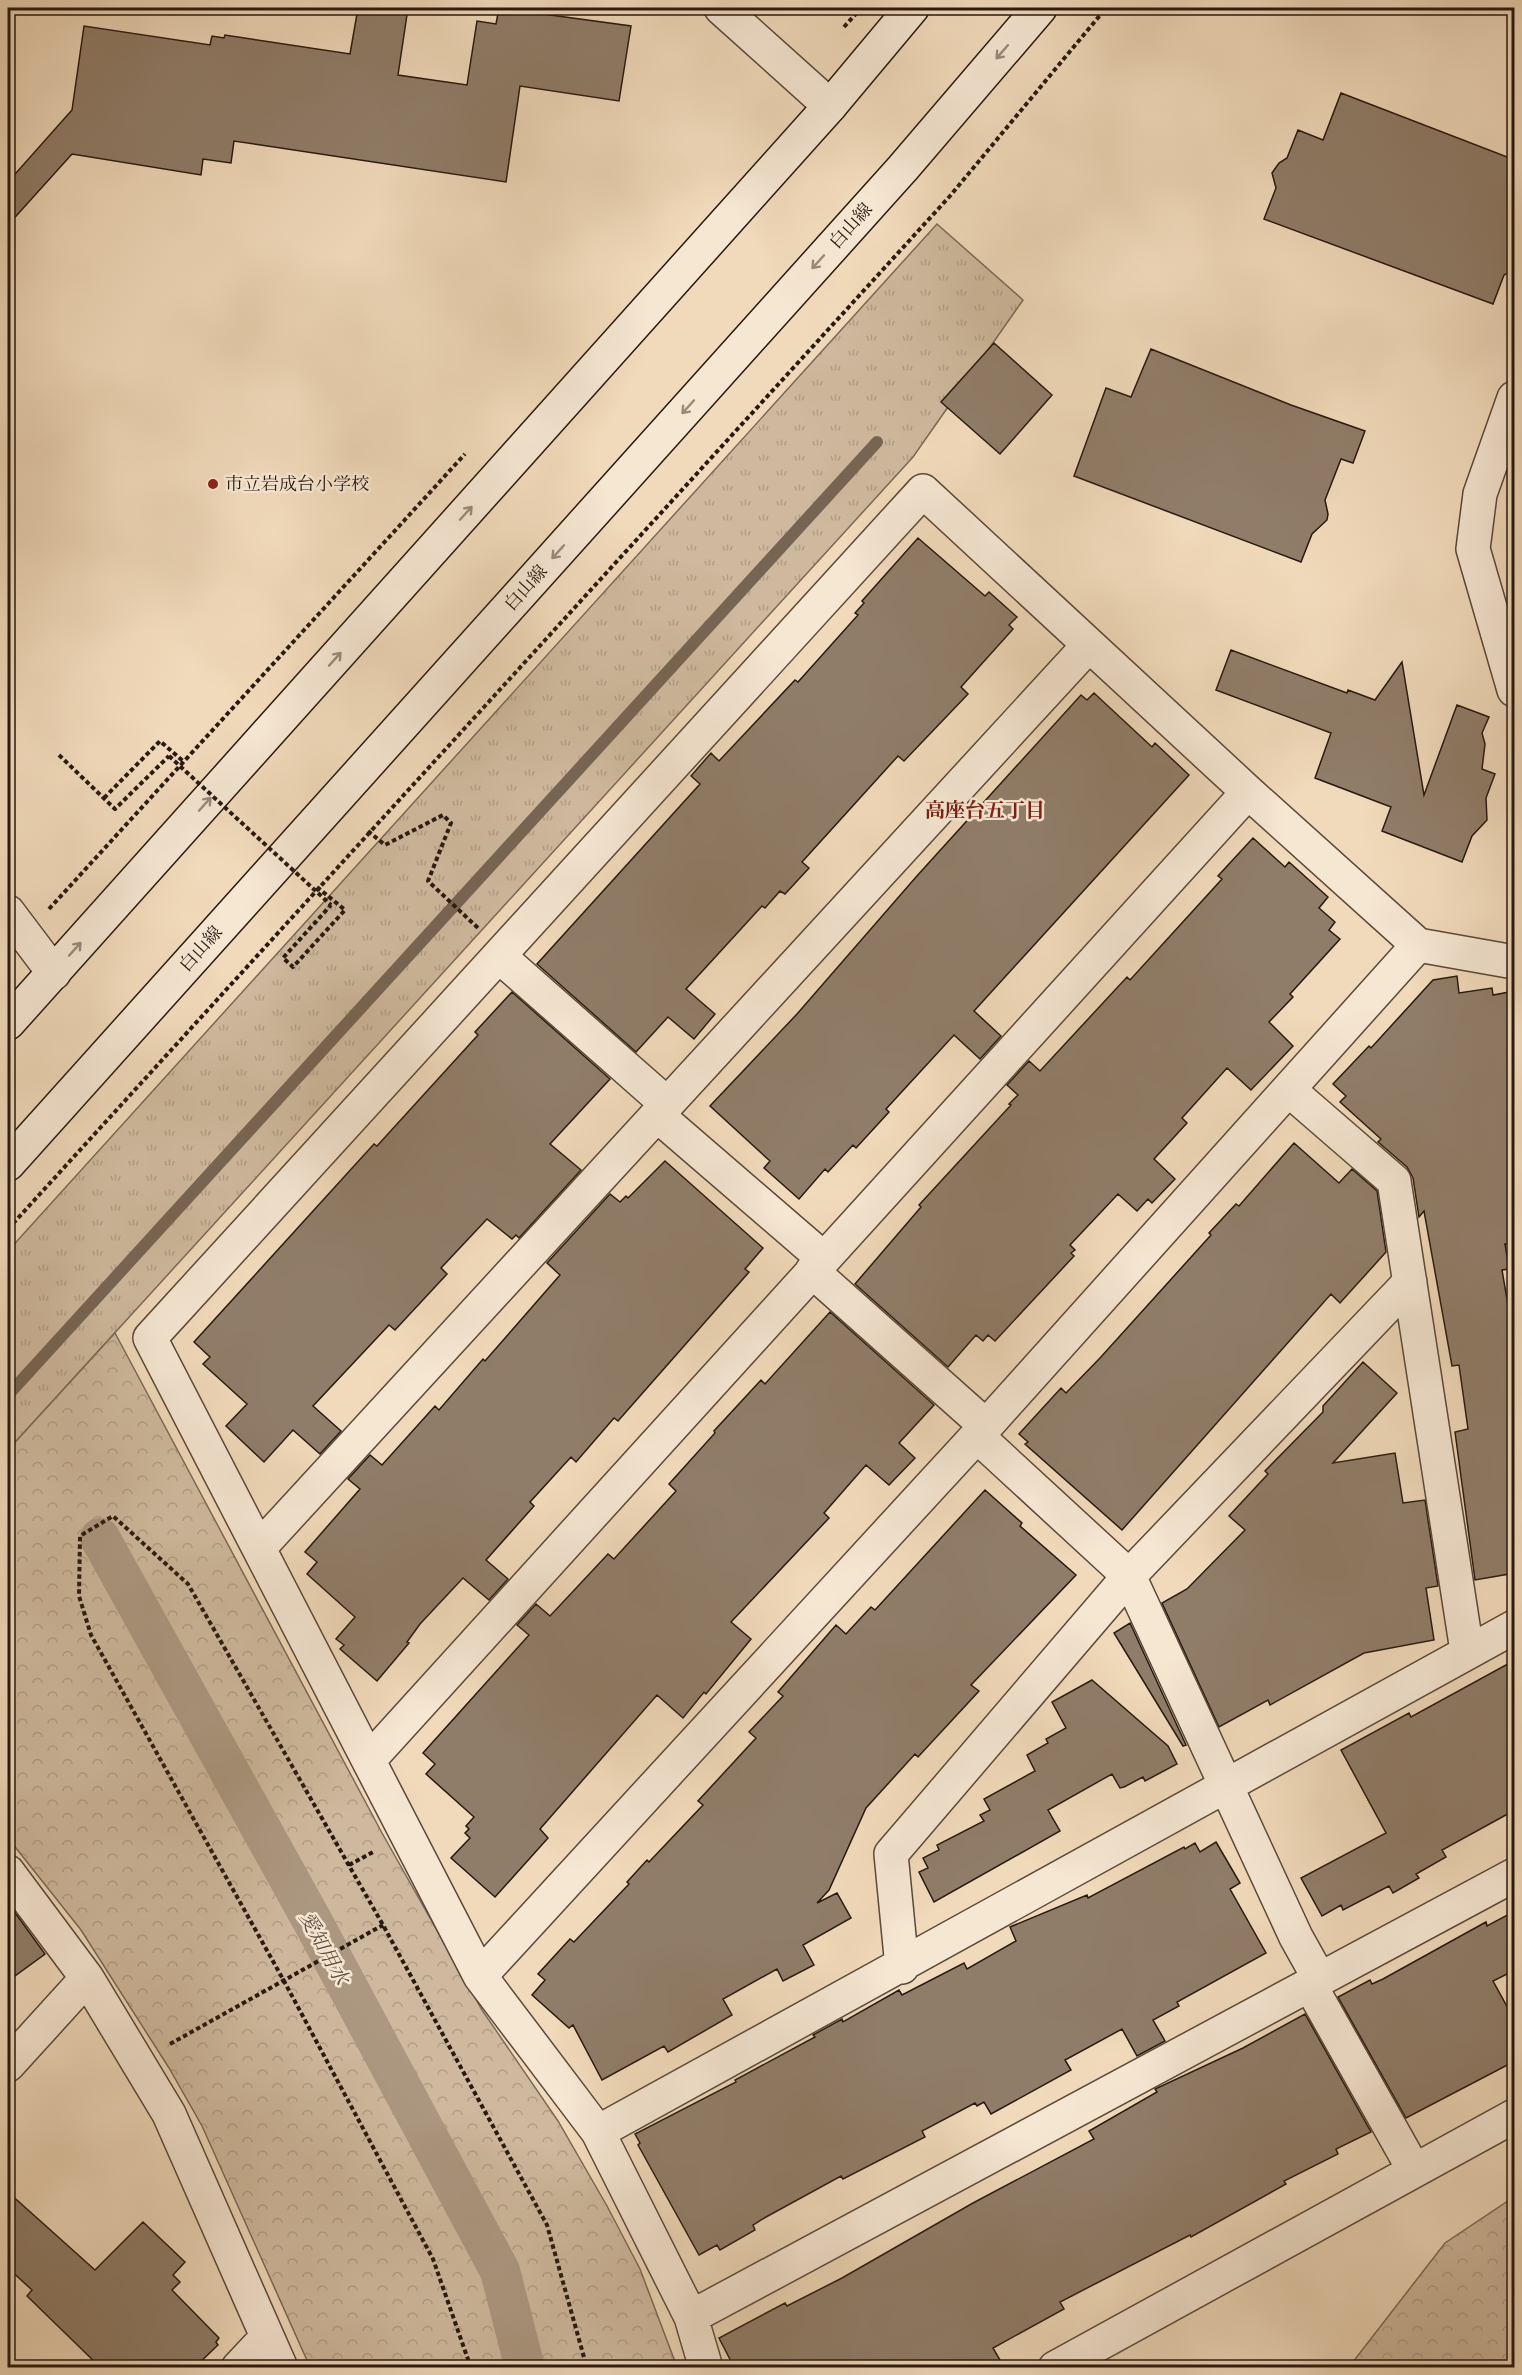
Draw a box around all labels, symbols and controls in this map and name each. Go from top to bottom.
one-way arrow [995,44,1009,59]
street label: 白山線 [824,198,878,254]
one-way arrow [811,254,825,269]
one-way arrow [681,399,695,414]
place label: 市立岩成台小学校 [225,472,369,497]
marker: 市立岩成台小学校 [206,477,220,491]
one-way arrow [459,506,473,521]
one-way arrow [551,544,565,559]
street label: 白山線 [499,560,553,616]
one-way arrow [328,651,342,666]
one-way arrow [198,797,212,812]
district label: 高座台五丁目 [925,797,1045,824]
street label: 白山線 [174,921,228,977]
one-way arrow [68,942,82,957]
water label: 愛知用水 [293,1906,356,1991]

